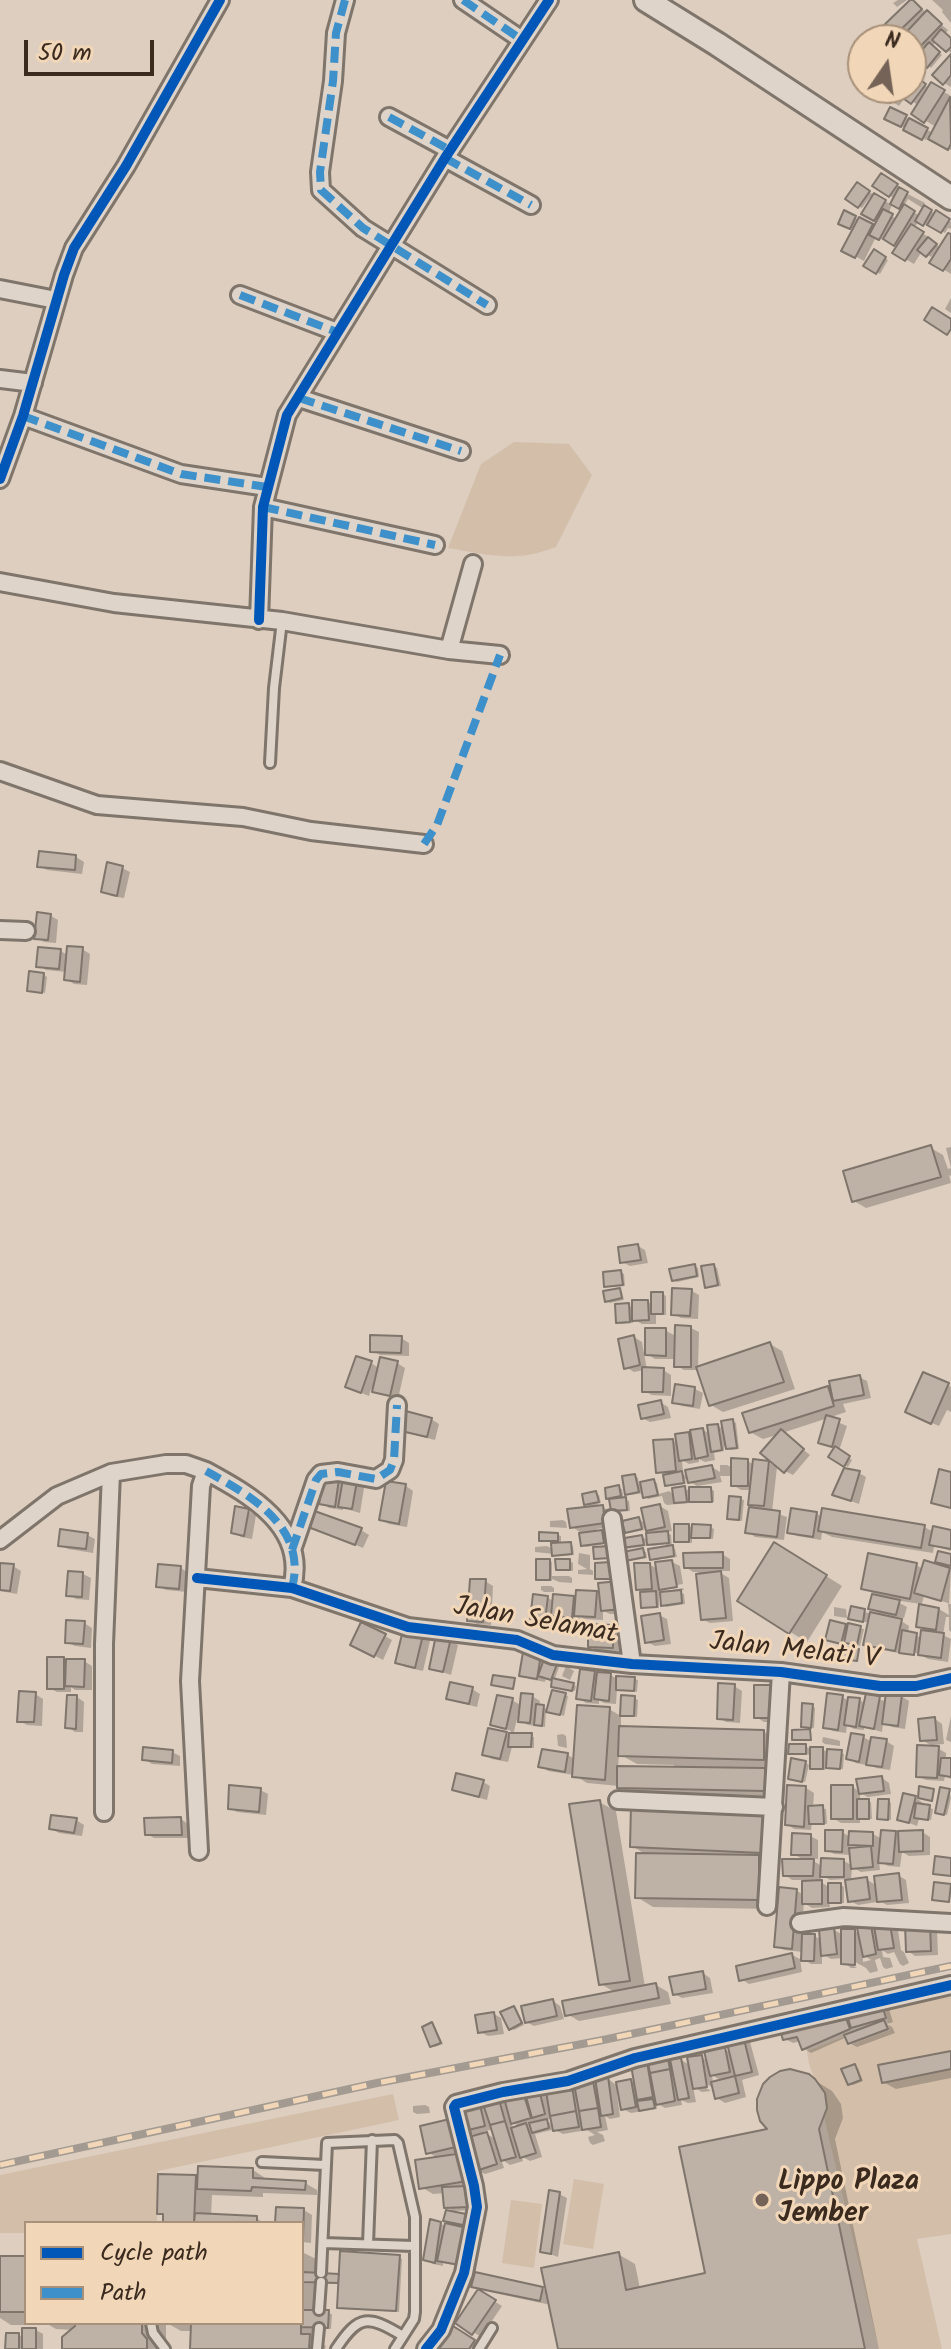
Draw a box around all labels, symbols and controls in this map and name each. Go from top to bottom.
text: N [881,23,903,61]
scale bar [28,24,158,74]
north arrow [847,24,927,104]
text: 50 m [38,34,92,73]
street label: Jalan Selamat [450,1592,620,1654]
street label: Jalan Melati V [707,1627,881,1679]
place label: Lippo Plaza Jember [778,2167,919,2233]
marker: Lippo Plaza Jember [753,2191,771,2209]
legend [24,2221,304,2325]
text: Cycle path [100,2234,208,2273]
text: Path [100,2274,146,2313]

